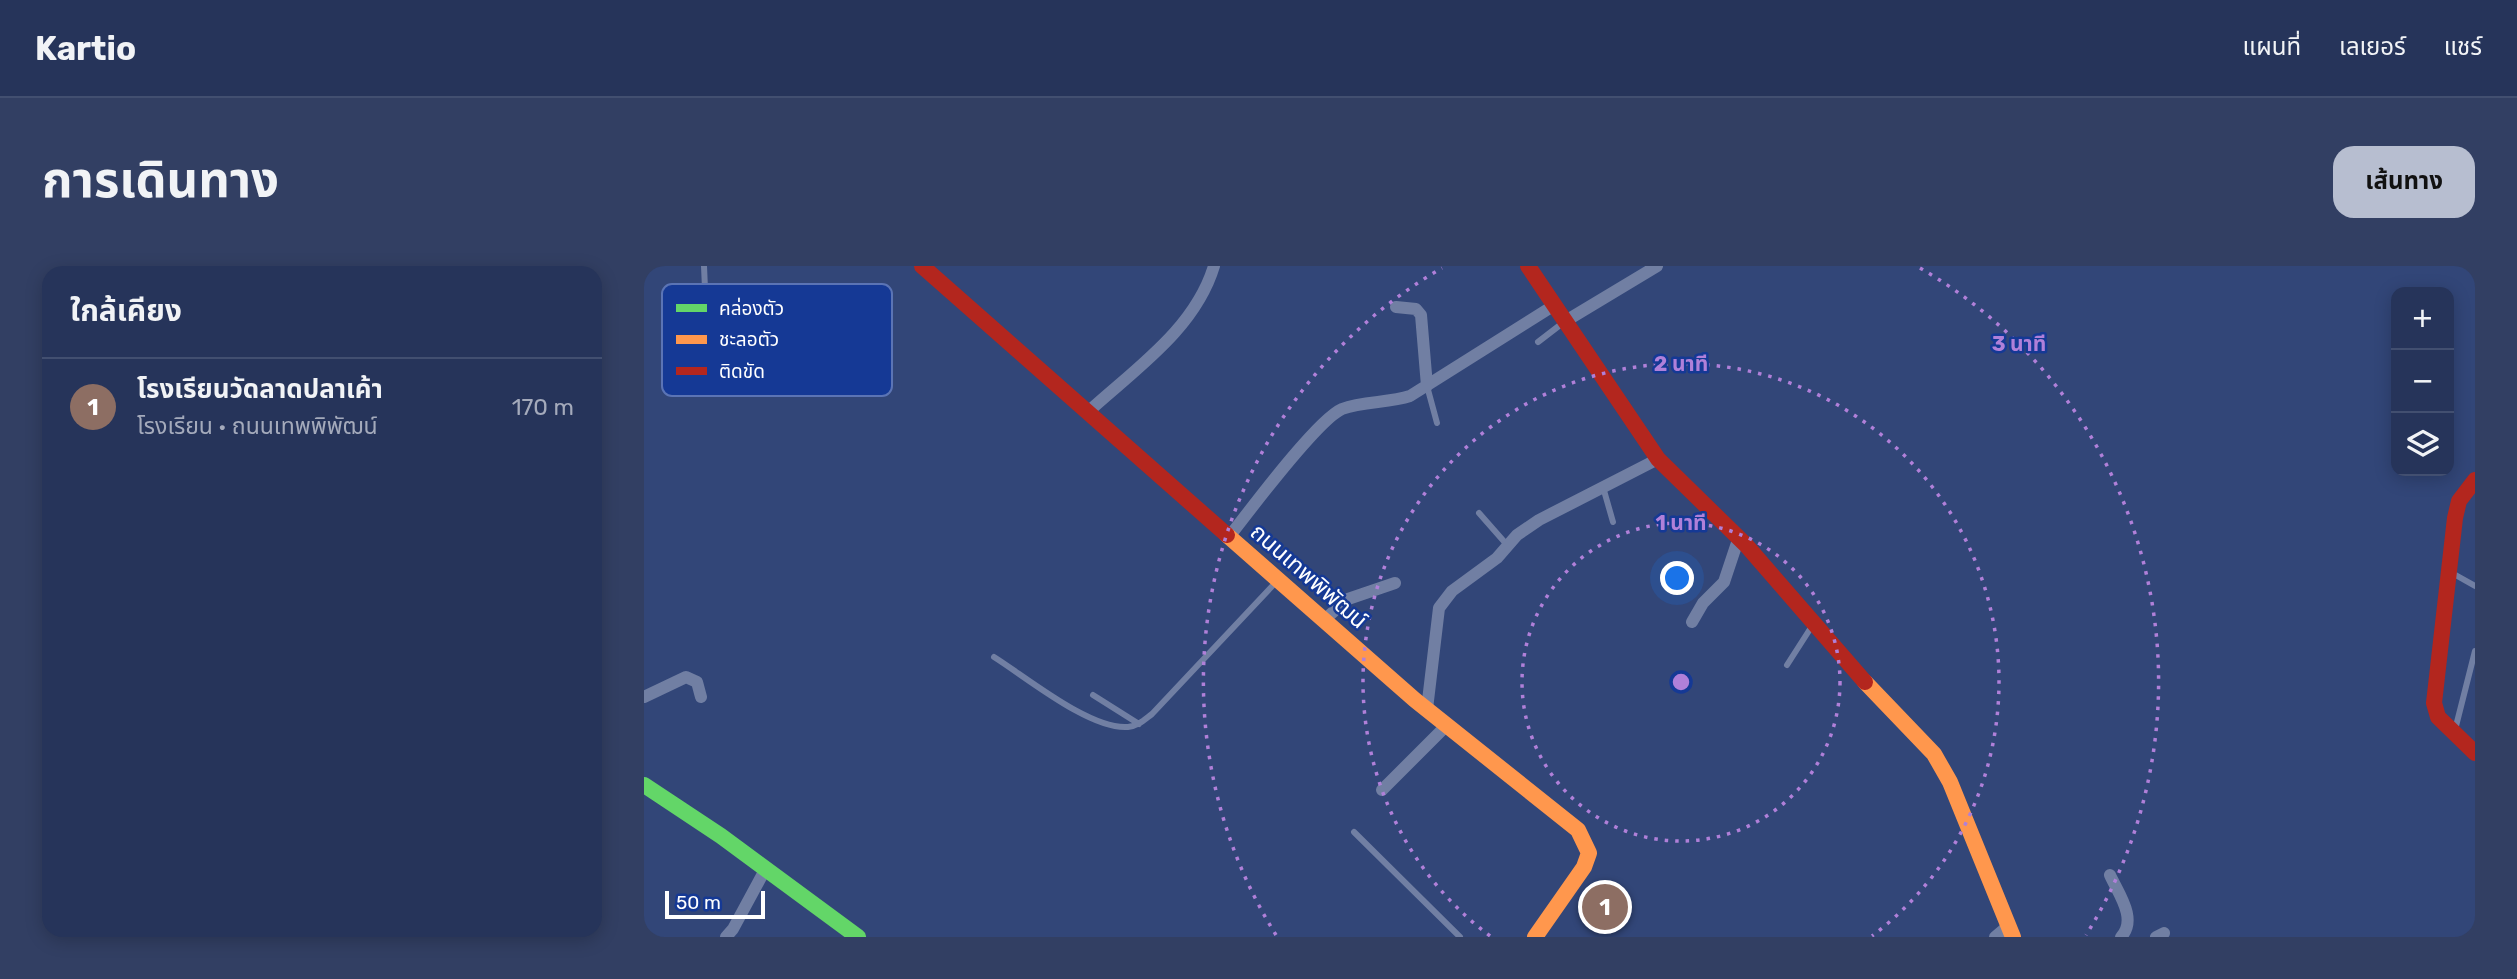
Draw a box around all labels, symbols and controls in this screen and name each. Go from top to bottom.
text: Kartio [35,29,136,68]
text: แผนที่ [2243,33,2301,61]
text: เลเยอร์ [2339,33,2406,61]
text: แชร์ [2444,33,2482,61]
button: เส้นทาง [2333,146,2475,218]
text: การเดินทาง [42,151,279,209]
legend [662,284,892,396]
map controls [2391,287,2454,476]
button: + [2391,287,2454,350]
text: ใกล้เคียง [70,293,182,329]
text: คล่องตัว [719,297,784,320]
text: ชะลอตัว [719,328,779,351]
text: 3 นาที [1992,331,2046,356]
button: − [2391,350,2454,413]
text: 2 นาที [1654,351,1708,376]
text: ติดขัด [719,360,765,383]
text: โรงเรียนวัดลาดปลาเค้า [137,374,383,405]
text: 1 [87,393,99,421]
text: 170 m [512,393,574,421]
text: โรงเรียน · ถนนเทพพิพัฒน์ [137,412,378,440]
button: layers [2391,413,2454,476]
text: 1 นาที [1655,510,1707,535]
street label: ถนนเทพพิพัฒน์ [1245,518,1373,634]
your location [1660,561,1694,595]
centre of rings [1669,670,1693,694]
pin: 1 [1582,881,1628,933]
scale bar [665,888,765,920]
text: 50 m [676,891,721,914]

